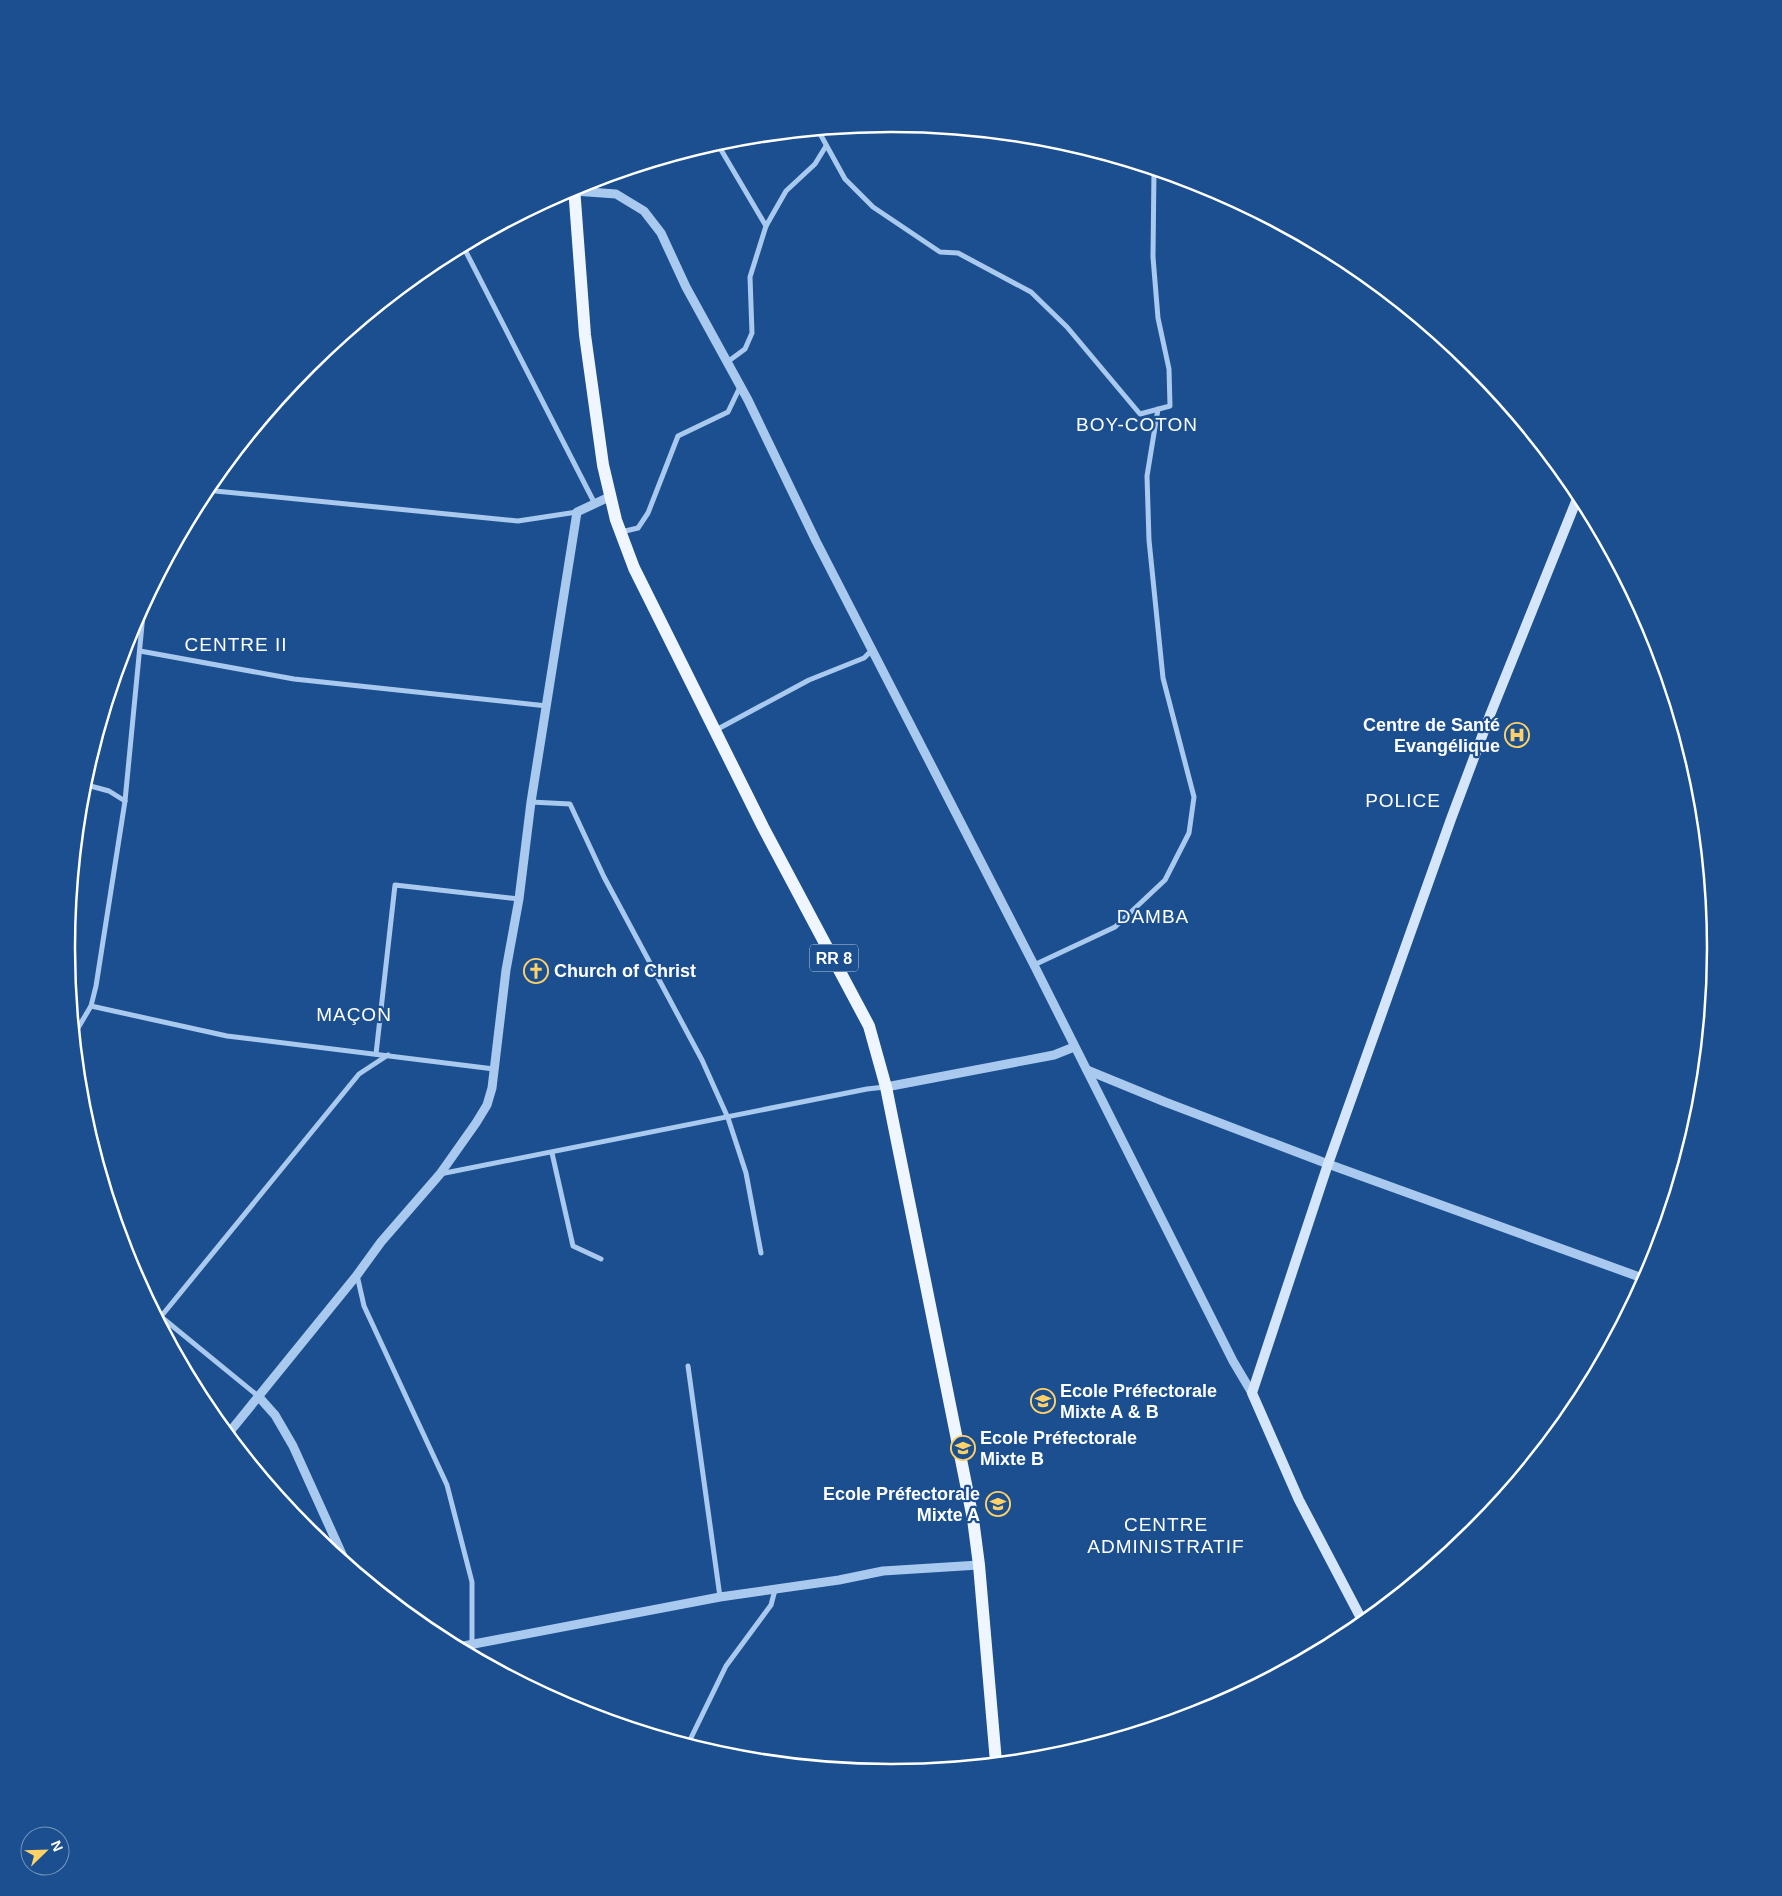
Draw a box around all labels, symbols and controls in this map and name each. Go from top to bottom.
district label: BOY-COTON [1076,414,1198,435]
district label: CENTRE II [185,634,287,655]
place label: Centre de Santé Evangélique [1363,715,1500,756]
hospital icon: Centre de Santé Evangélique [1504,722,1530,748]
district label: POLICE [1365,790,1441,811]
district label: DAMBA [1117,906,1189,927]
road number: RR 8 [810,944,858,971]
church icon: Church of Christ [523,958,549,984]
place label: Church of Christ [554,961,696,981]
district label: MAÇON [316,1004,392,1025]
place label: Ecole Préfectorale Mixte A & B [1060,1381,1217,1422]
school or university icon: Ecole Préfectorale Mixte A & B [1030,1388,1056,1414]
place label: Ecole Préfectorale Mixte B [980,1428,1137,1469]
school or university icon: Ecole Préfectorale Mixte B [950,1435,976,1461]
place label: Ecole Préfectorale Mixte A [823,1484,980,1525]
school or university icon: Ecole Préfectorale Mixte A [985,1491,1011,1517]
district label: CENTRE ADMINISTRATIF [1087,1514,1245,1557]
north arrow [20,1826,70,1876]
text: N [48,1838,66,1854]

